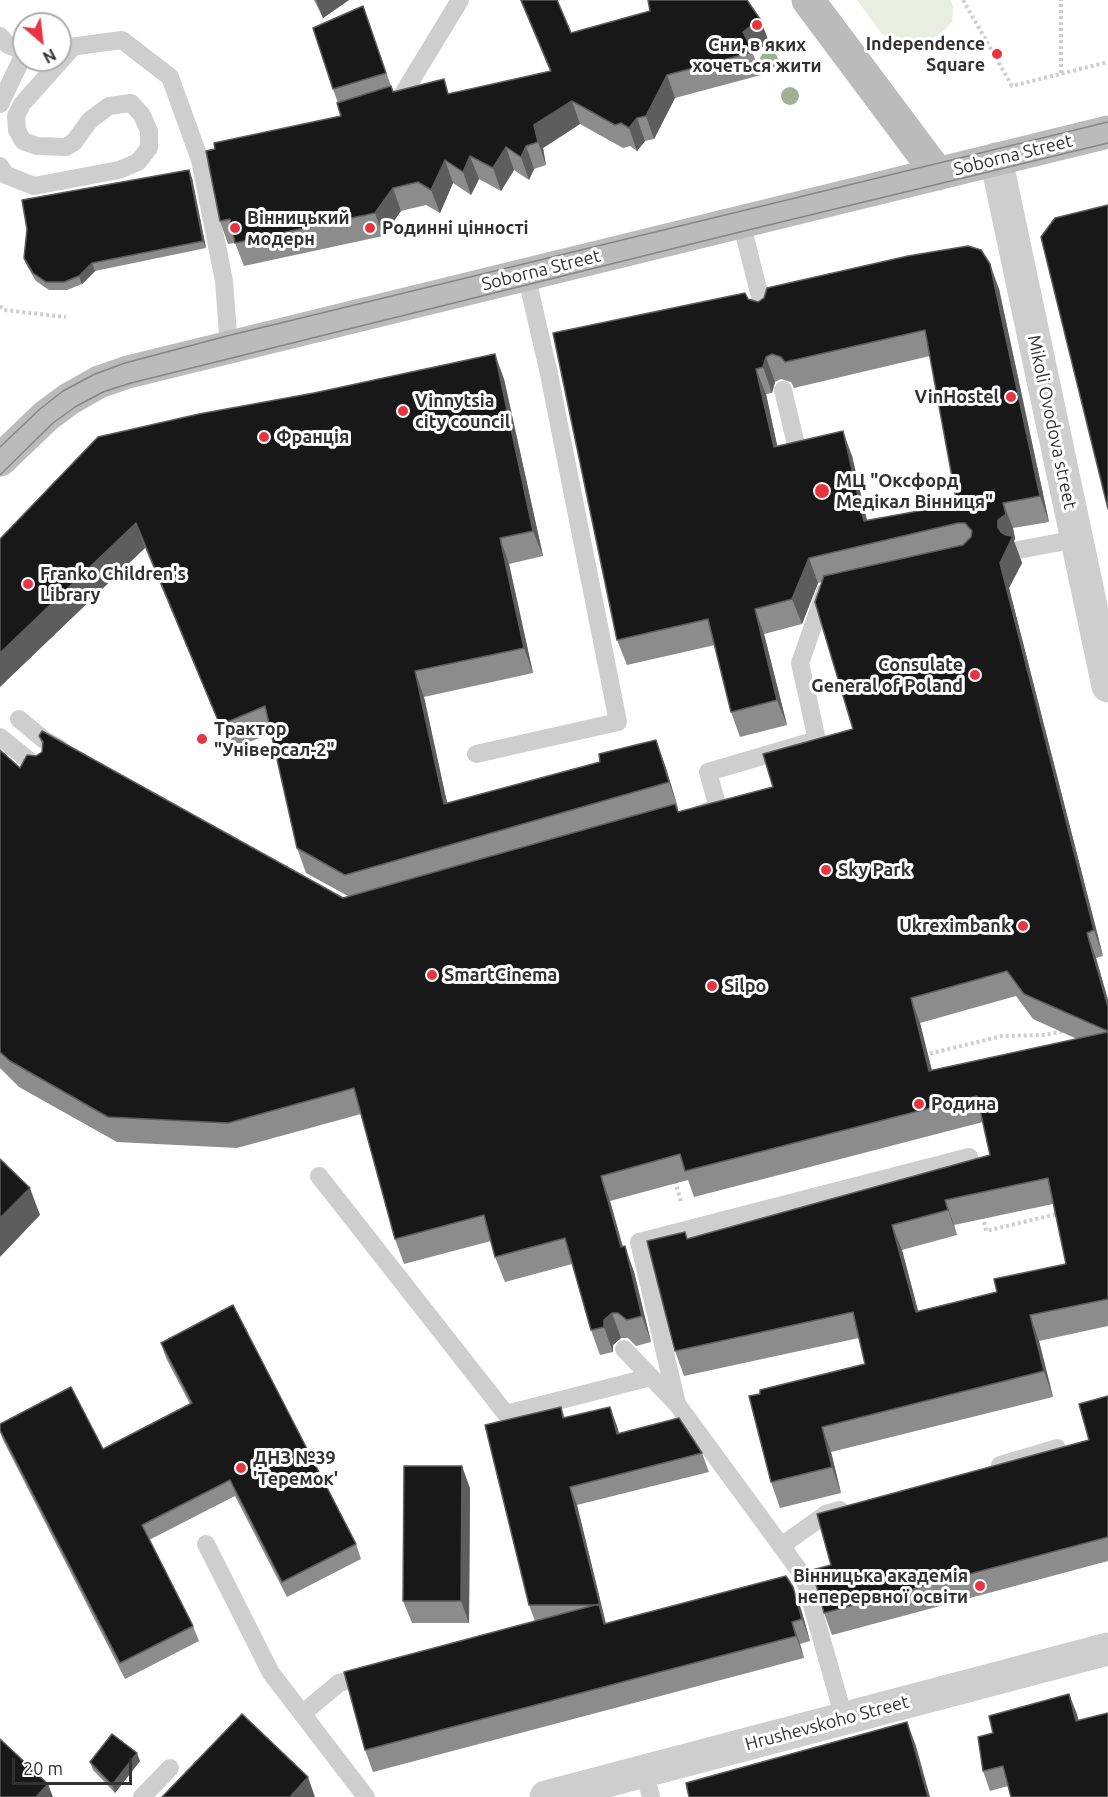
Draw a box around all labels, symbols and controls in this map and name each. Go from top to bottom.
north arrow [12,12,72,72]
marker: Сни, в яких хочеться жити [750,18,764,32]
place label: Independence Square [866,33,985,76]
place label: Сни, в яких хочеться жити [693,34,821,76]
text: N [40,45,59,67]
marker: Independence Square [990,47,1004,61]
street label: Soborna Street [951,130,1075,180]
place label: Вінницький модерн [247,207,350,250]
place label: Родинні цінності [382,217,529,239]
marker: Вінницький модерн [228,221,242,235]
marker: Родинні цінності [363,221,377,235]
street label: Soborna Street [479,245,603,295]
street label: Mikoli Ovodova street [1023,333,1081,511]
place label: VinHostel [915,386,999,408]
place label: Vinnytsia city council [415,390,510,432]
marker: VinHostel [1004,390,1018,404]
marker: Vinnytsia city council [396,404,410,418]
place label: Франція [276,426,349,448]
marker: Франція [257,430,271,444]
place label: МЦ "Оксфорд Медікал Вінниця" [836,470,993,512]
marker: МЦ "Оксфорд Медікал Вінниця" [813,482,831,500]
place label: Franko Children's Library [40,563,186,606]
marker: Franko Children's Library [21,577,35,591]
place label: Consulate General of Poland [811,654,963,696]
marker: Consulate General of Poland [968,668,982,682]
place label: Трактор "Універсал-2" [214,718,335,760]
marker: Трактор "Універсал-2" [195,732,209,746]
place label: Sky Park [838,859,911,881]
marker: Sky Park [819,863,833,877]
place label: Ukreximbank [899,915,1011,937]
marker: Ukreximbank [1016,919,1030,933]
place label: SmartCinema [444,964,557,986]
marker: SmartCinema [425,968,439,982]
place label: Silpo [724,975,766,997]
marker: Silpo [705,979,719,993]
place label: Родина [931,1093,996,1115]
marker: Родина [912,1097,926,1111]
place label: ДНЗ №39 'Теремок' [253,1447,338,1490]
marker: ДНЗ №39 'Теремок' [234,1461,248,1475]
place label: Вінницька академія неперервної освіти [793,1565,968,1608]
marker: Вінницька академія неперервної освіти [973,1579,987,1593]
street label: Hrushevskoho Street [743,1691,911,1755]
scale bar [15,1746,135,1784]
text: 20 m [23,1758,63,1778]

